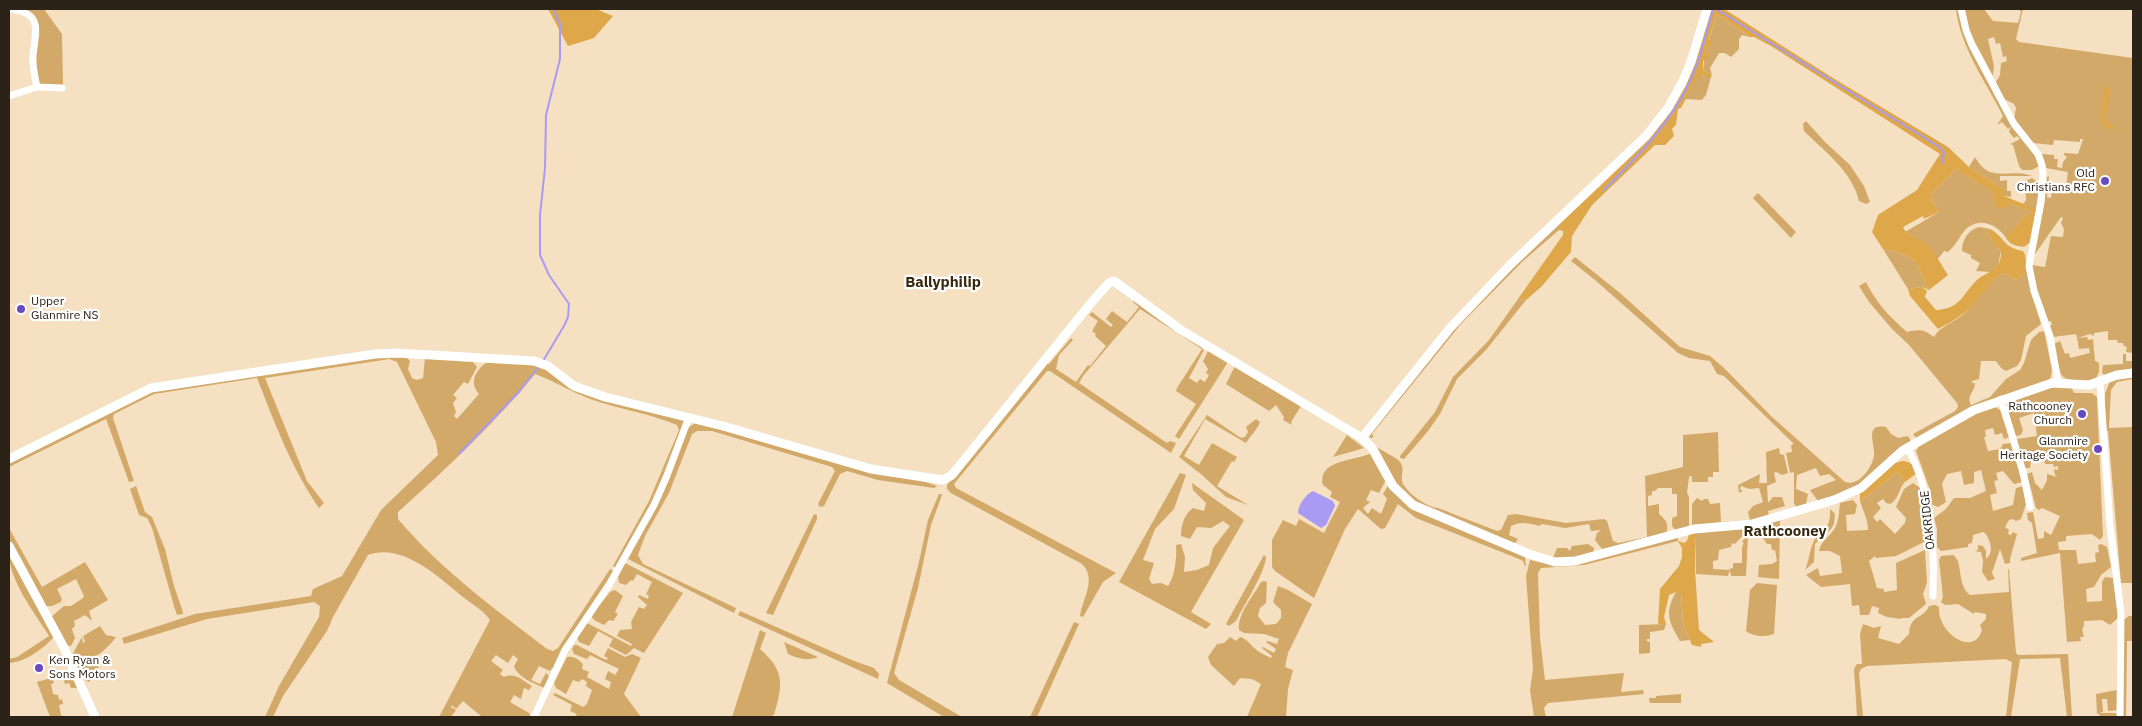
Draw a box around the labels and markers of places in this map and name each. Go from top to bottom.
place label: Old Christians RFC [2017,167,2095,195]
marker: Old Christians RFC [2099,175,2111,187]
place label: Upper Glanmire NS [31,295,99,323]
marker: Upper Glanmire NS [15,303,27,315]
place label: Rathcooney Church [2008,400,2072,428]
marker: Rathcooney Church [2076,408,2088,420]
place label: Glanmire Heritage Society [2000,435,2088,463]
marker: Glanmire Heritage Society [2092,443,2104,455]
place label: Ken Ryan & Sons Motors [49,654,116,682]
marker: Ken Ryan & Sons Motors [33,662,45,674]

